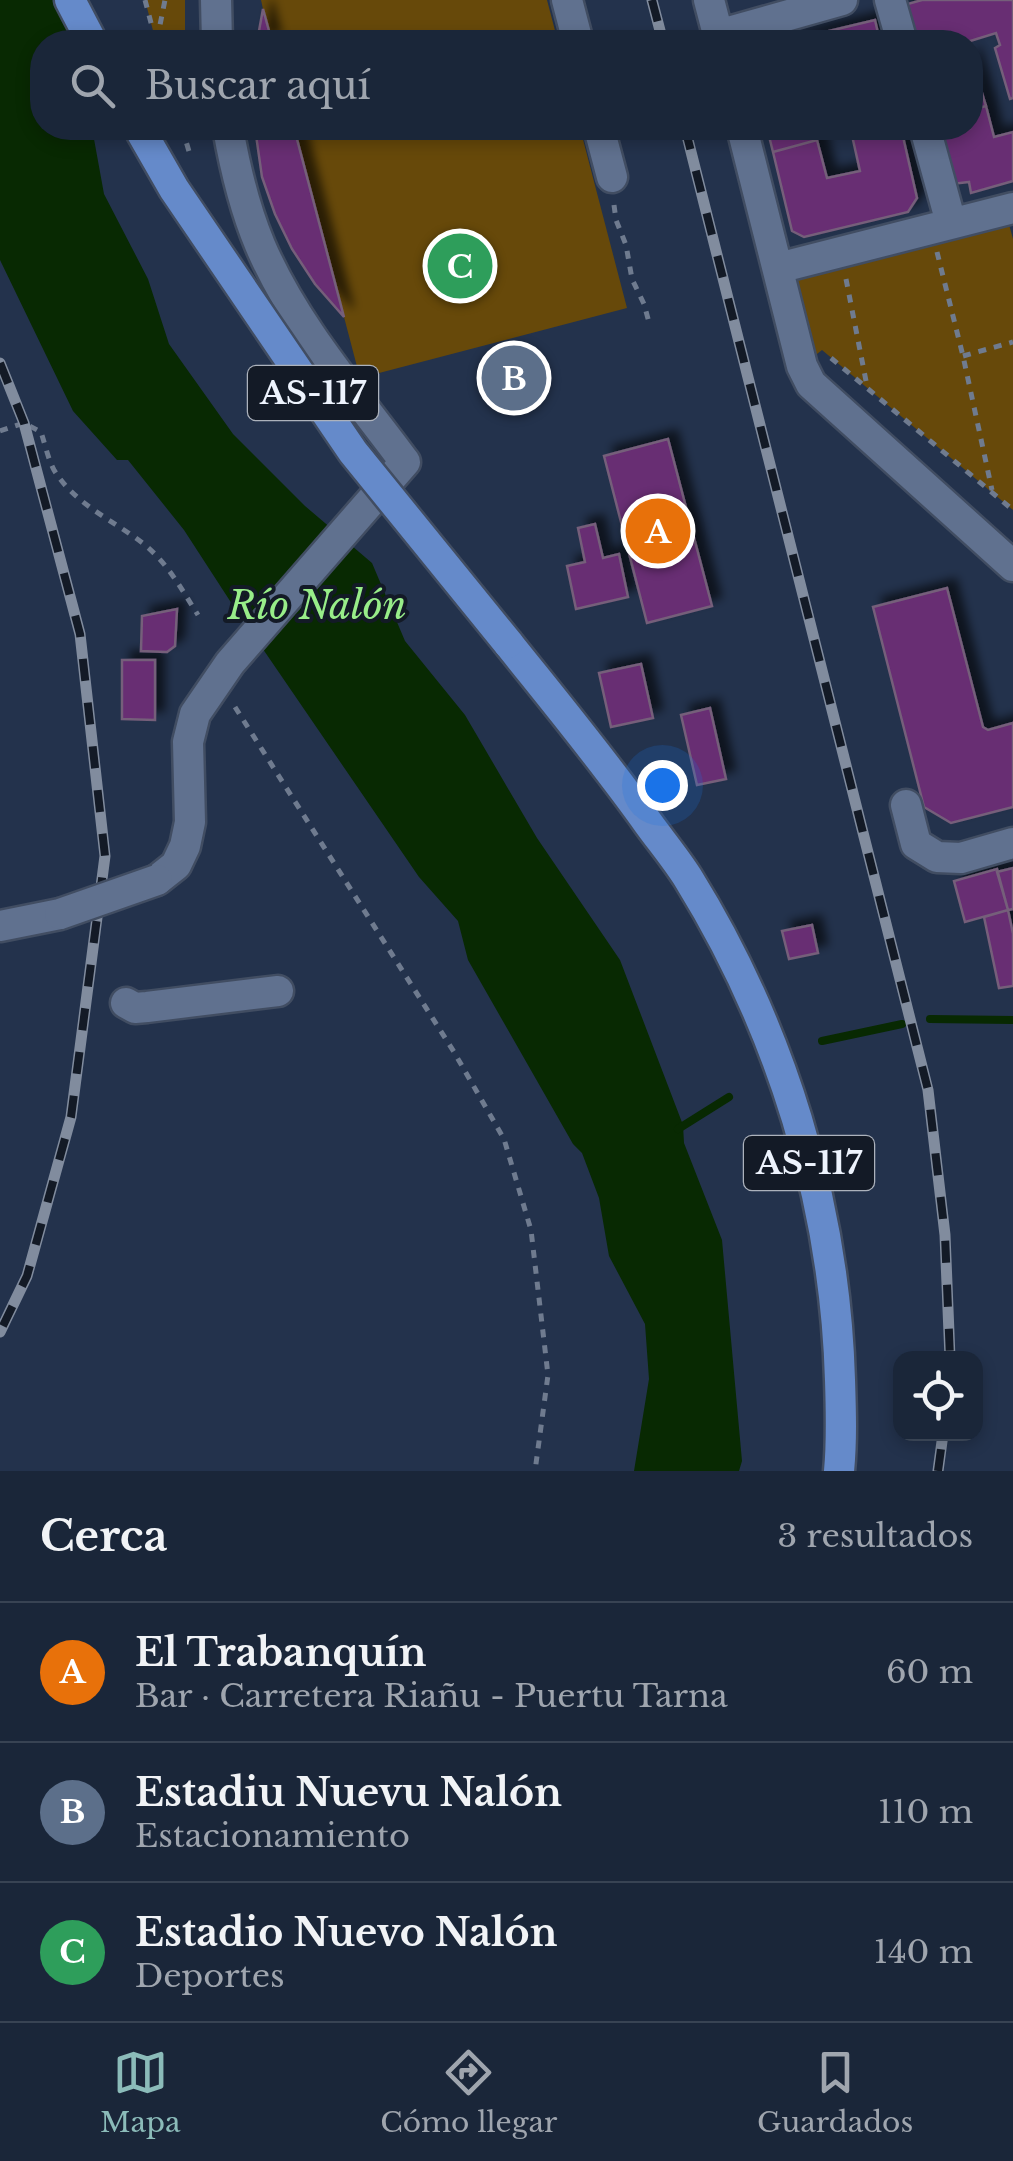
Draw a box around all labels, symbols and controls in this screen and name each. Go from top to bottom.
search box [30,30,983,140]
icon: search [65,58,120,113]
text: Buscar aquí [145,62,370,109]
pin: C [428,228,492,304]
pin: B [482,340,546,416]
road number: AS-117 [248,366,378,420]
pin: A [626,494,690,568]
water label: Río Nalón [226,582,407,629]
your location [637,760,688,811]
road number: AS-117 [744,1136,874,1190]
map controls [893,1351,983,1441]
button: locate [893,1351,983,1441]
text: Cerca [40,1510,168,1562]
text: 3 resultados [778,1516,973,1556]
text: El Trabanquín [135,1629,426,1676]
text: A [60,1652,85,1692]
text: 60 m [886,1652,973,1692]
text: Bar · Carretera Riañu - Puertu Tarna [135,1676,728,1716]
text: Estadiu Nuevu Nalón [135,1769,562,1816]
text: B [60,1792,85,1832]
text: 110 m [878,1792,973,1832]
text: Estacionamiento [135,1816,410,1856]
text: Estadio Nuevo Nalón [135,1909,557,1956]
text: C [59,1932,86,1972]
text: 140 m [874,1932,973,1972]
text: Deportes [135,1956,285,1996]
tab: Mapa [100,2045,180,2140]
tab: Cómo llegar [380,2045,557,2140]
tab: Guardados [757,2045,913,2140]

